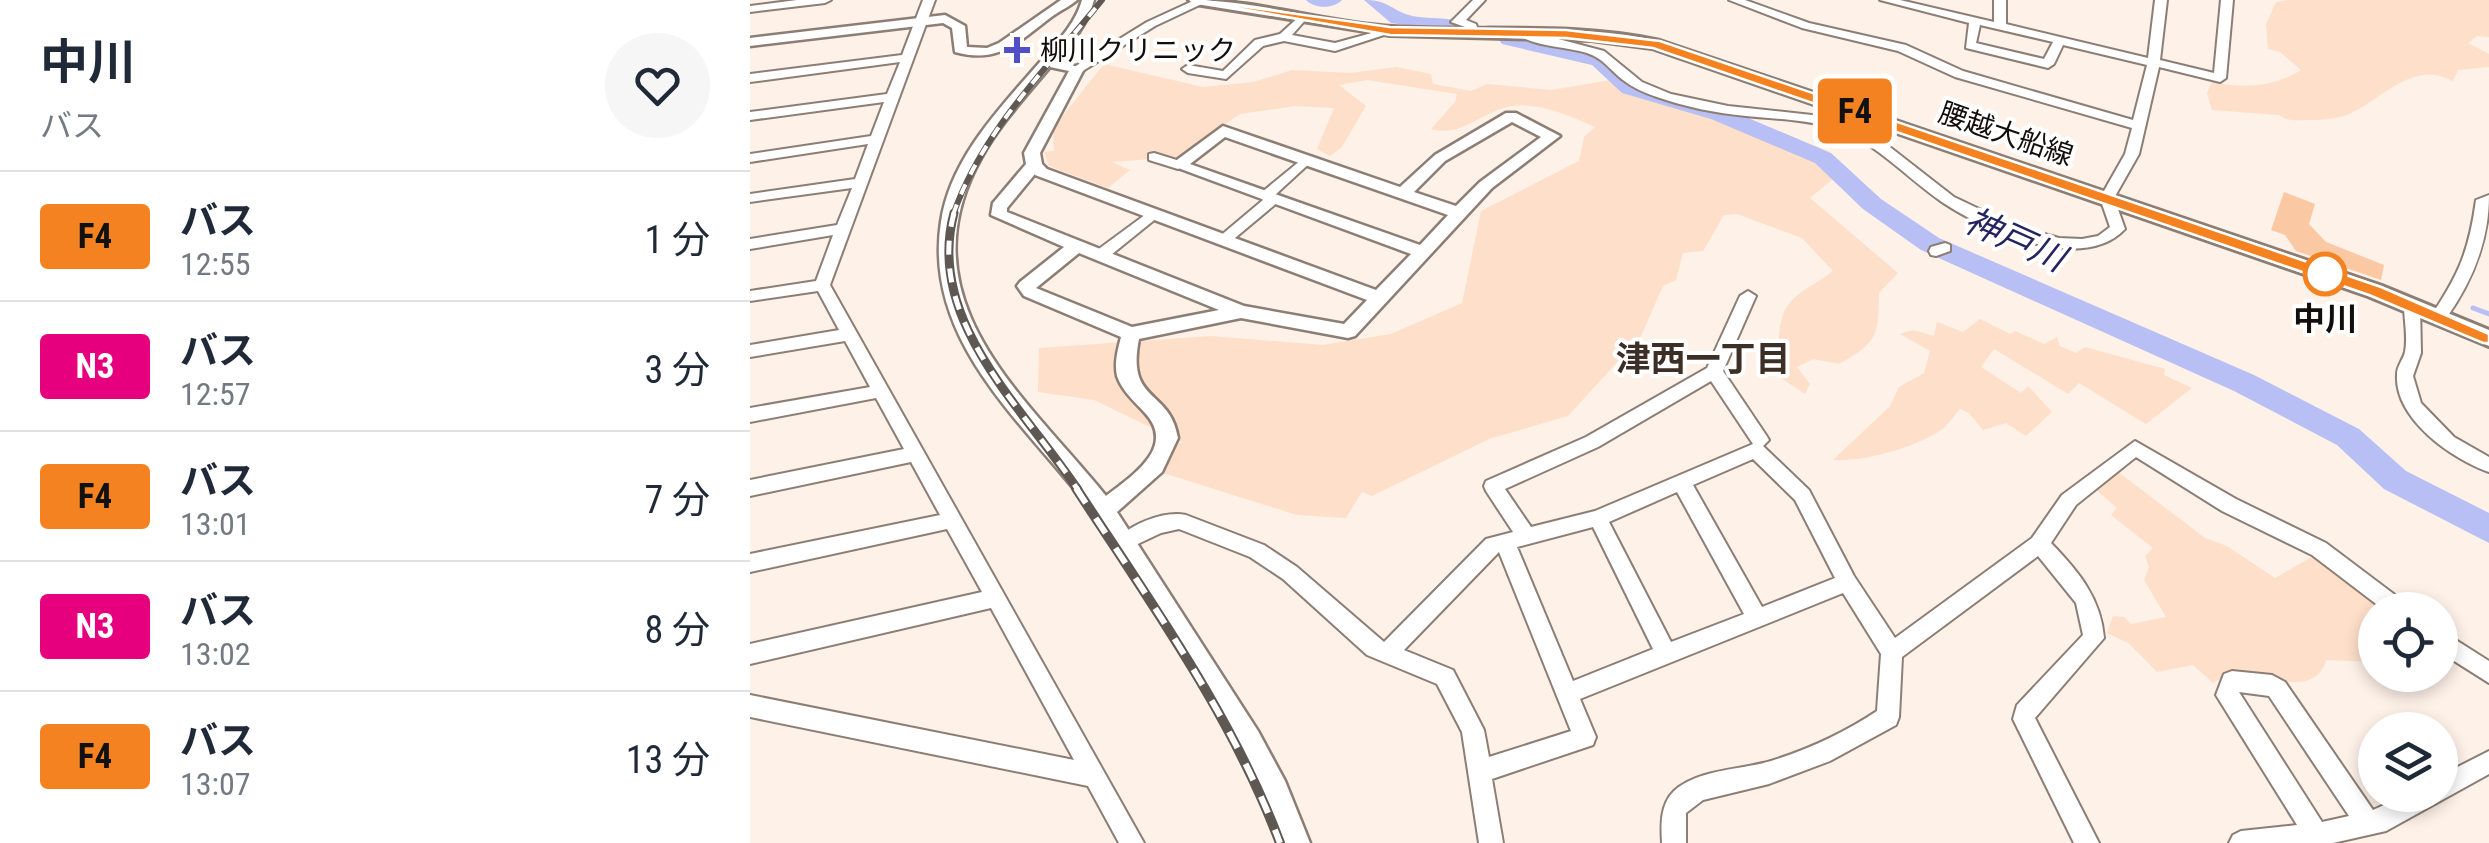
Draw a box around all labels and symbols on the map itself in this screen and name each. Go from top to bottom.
place label: 柳川クリニック [1040,34,1236,67]
marker: 柳川クリニック [1004,37,1030,63]
line badge: F4 [1810,78,1900,144]
street label: 腰越大船線 [1934,96,2078,172]
water label: 神戸川 [1959,200,2075,282]
marker: 中川 [2304,253,2346,295]
place label: 中川 [2293,300,2357,338]
district label: 津西一丁目 [1615,339,1791,380]

